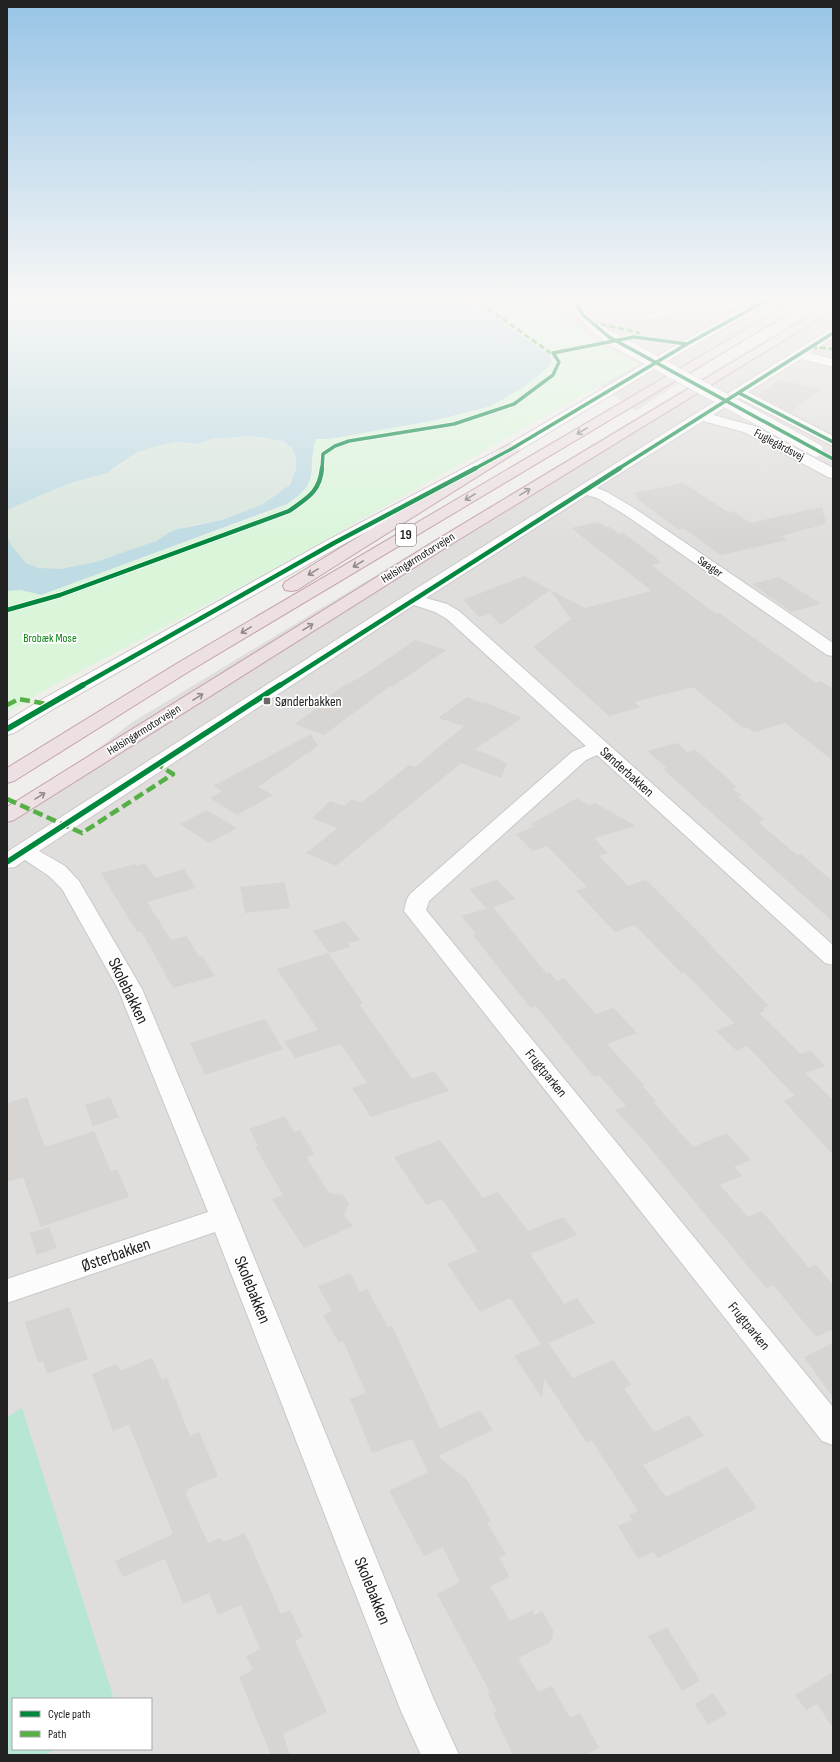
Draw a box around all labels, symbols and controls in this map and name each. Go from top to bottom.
street label: Fuglegårdsvej [751,426,807,464]
one-way arrow [576,428,588,436]
one-way arrow [519,488,531,496]
one-way arrow [464,494,476,502]
road number: 19 [396,524,416,546]
street label: Helsingørmotorvejen [378,529,458,587]
street label: Søager [694,553,726,581]
one-way arrow [352,560,364,568]
one-way arrow [307,569,319,577]
one-way arrow [302,623,314,631]
one-way arrow [240,626,252,634]
park label: Brobæk Mose [23,631,77,646]
one-way arrow [192,692,203,701]
place label: Sønderbakken [275,693,342,710]
marker: Sønderbakken [262,696,272,706]
street label: Helsingørmotorvejen [104,701,184,759]
street label: Sønderbakken [597,743,657,801]
one-way arrow [34,791,46,799]
street label: Skolebakken [103,955,153,1027]
street label: Frugtparken [521,1046,571,1100]
street label: Østerbakken [79,1234,153,1276]
street label: Skolebakken [229,1253,275,1327]
street label: Frugtparken [724,1299,774,1353]
street label: Skolebakken [349,1554,395,1628]
legend [12,1698,152,1750]
text: Cycle path [48,1707,90,1722]
text: Path [48,1727,66,1742]

